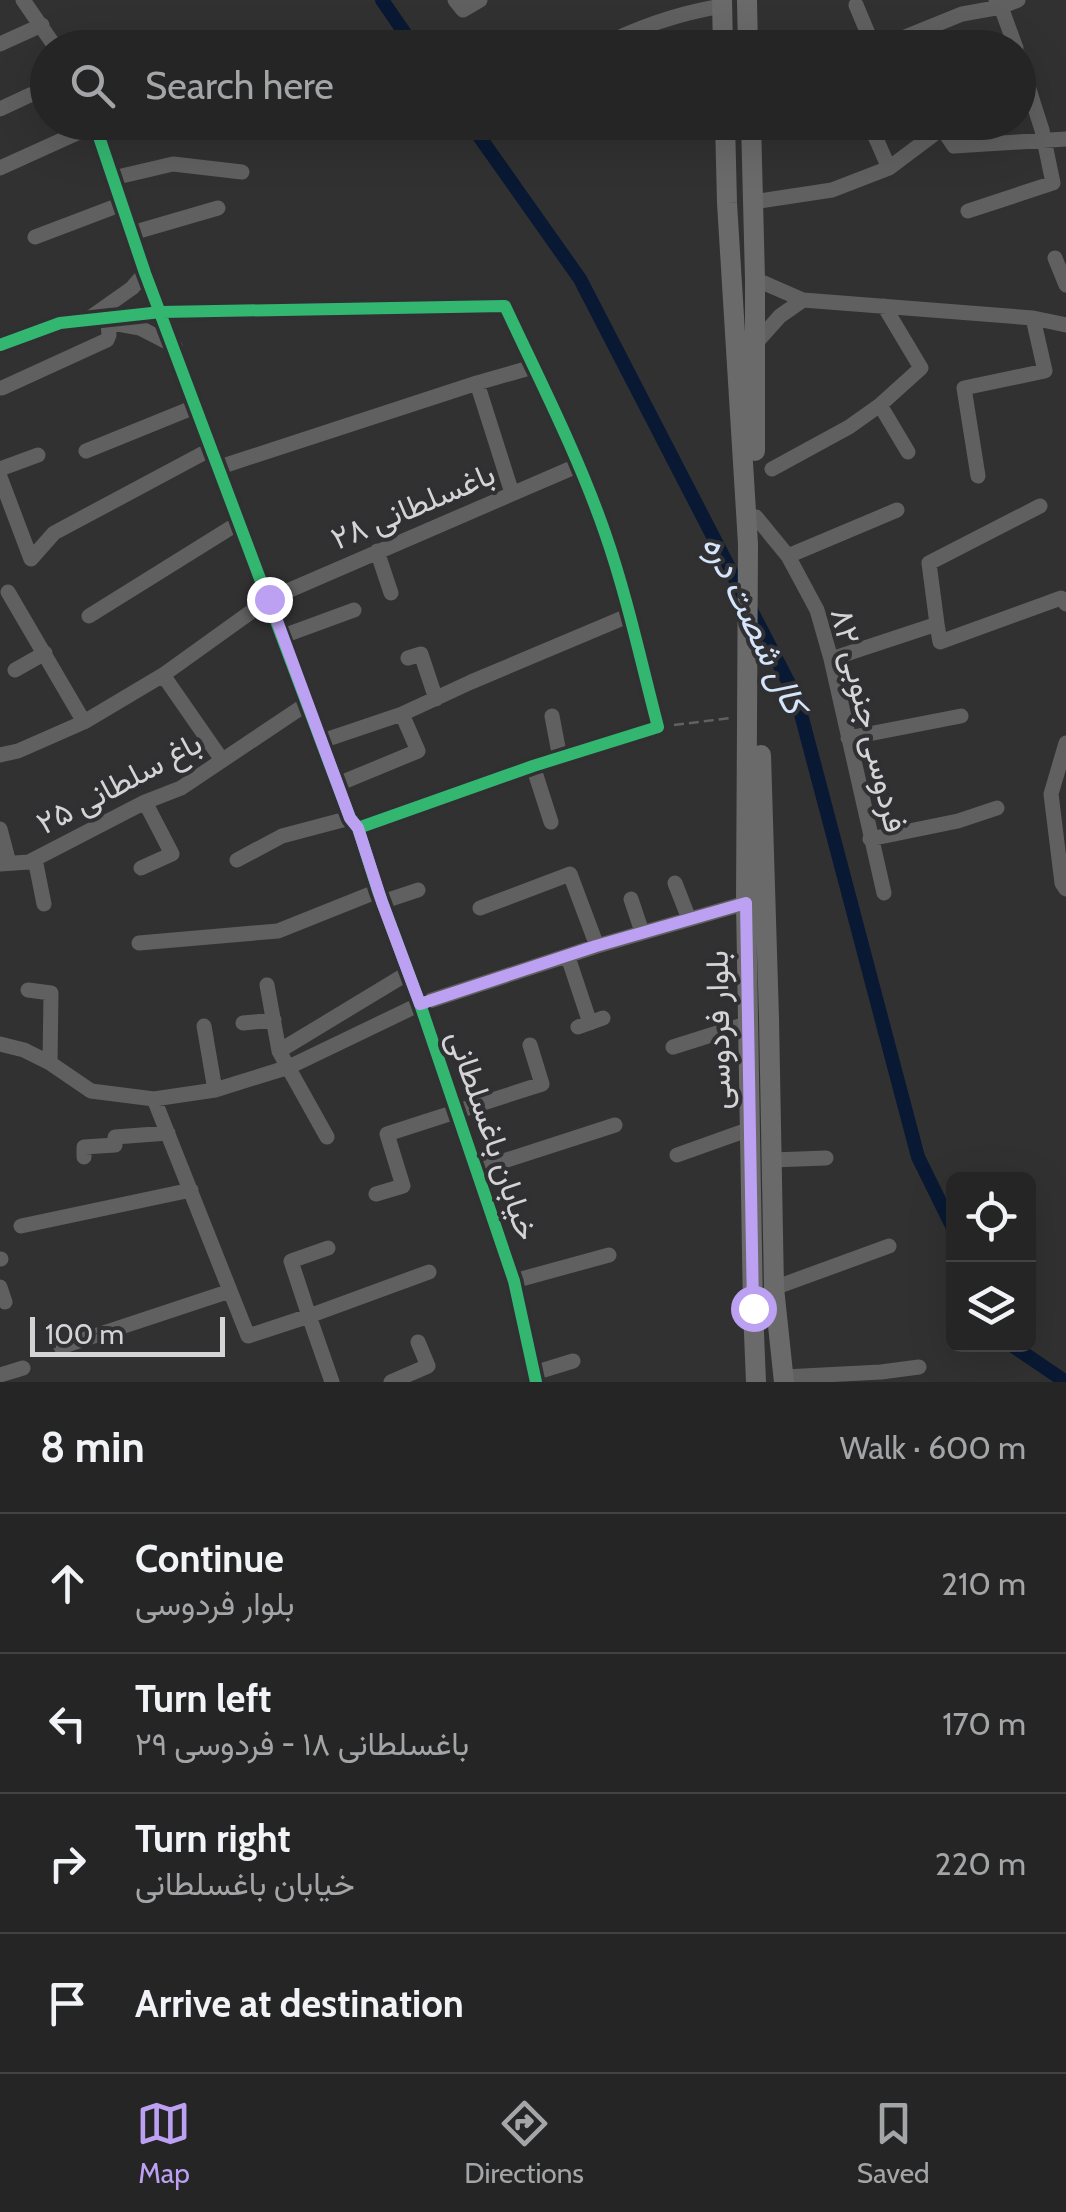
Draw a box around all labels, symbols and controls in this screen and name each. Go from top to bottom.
search box [30,30,1036,140]
icon: search [65,58,120,113]
text: Search here [145,62,334,109]
street label: باغسلطانی ۲۸ [325,454,501,558]
water label: کال شصت دره [693,527,820,726]
route end [247,577,293,623]
street label: فردوسی جنوبی ۸۲ [822,604,916,836]
street label: باغ سلطانی ۲۵ [30,723,209,845]
street label: بلوار فردوسی [697,950,739,1110]
street label: خیابان باغسلطانی [439,1025,548,1245]
map controls [946,1172,1036,1352]
button: locate [946,1172,1036,1262]
button: layers [946,1262,1036,1352]
route start [731,1286,777,1332]
scale bar [30,1312,225,1356]
text: 100 m [45,1317,124,1351]
text: 8 min [40,1421,145,1473]
text: Walk · 600 m [840,1428,1026,1467]
text: Continue [135,1535,284,1582]
icon: ahead [40,1556,95,1611]
text: 210 m [941,1564,1026,1603]
text: بلوار فردوسی [135,1584,294,1623]
text: Turn left [135,1675,271,1722]
icon: left [40,1696,95,1751]
text: 170 m [942,1704,1026,1743]
text: باغسلطانی ۱۸ - فردوسی ۲۹ [135,1724,469,1763]
text: Turn right [135,1815,291,1862]
icon: right [40,1836,95,1891]
text: 220 m [935,1844,1026,1883]
text: خیابان باغسلطانی [135,1864,355,1903]
icon: arrive [40,1976,95,2031]
text: Arrive at destination [135,1980,464,2027]
tab: Map [136,2096,191,2190]
tab: Directions [464,2096,584,2190]
tab: Saved [857,2096,930,2190]

